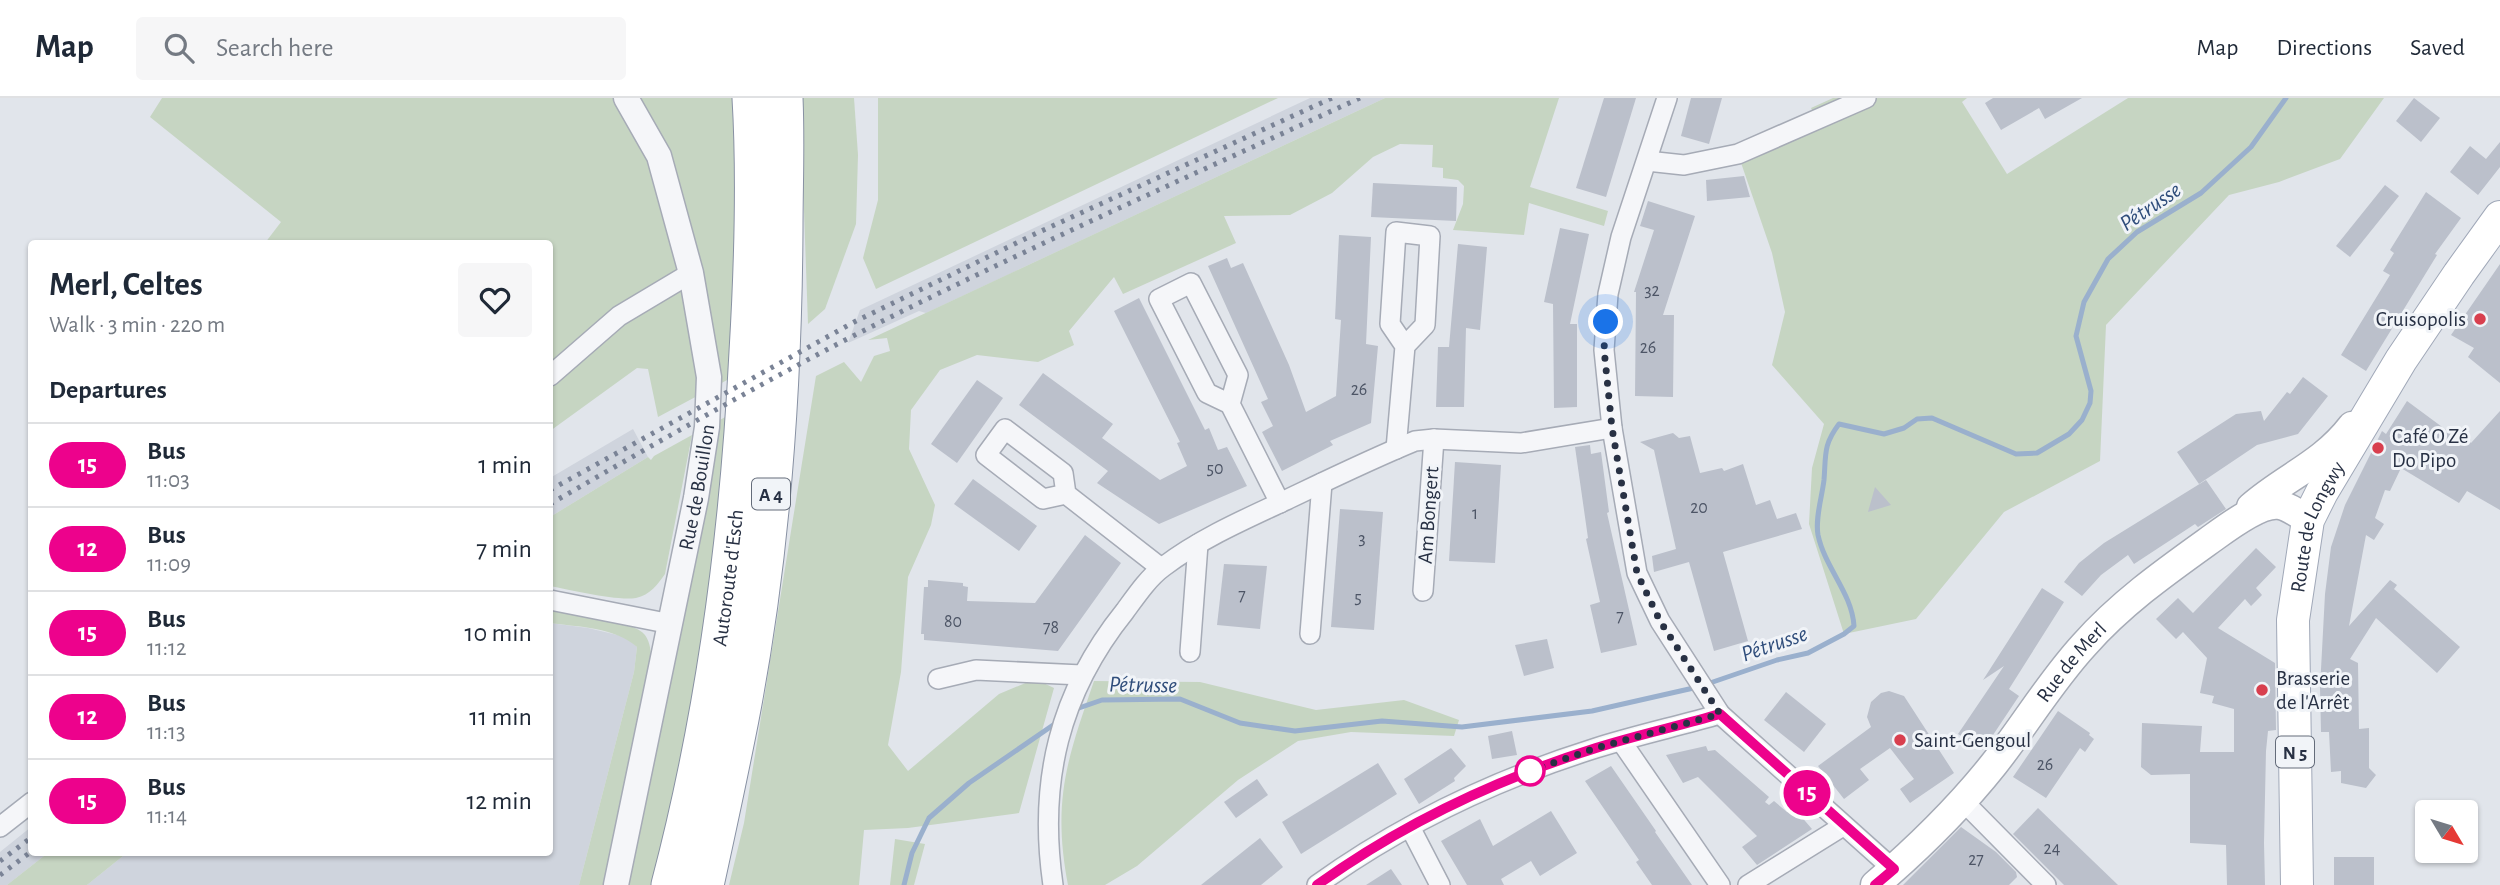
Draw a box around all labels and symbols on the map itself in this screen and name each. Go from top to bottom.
water label: Pétrusse [2116,178,2186,236]
house number: 32 [1644,282,1660,300]
your location [1588,304,1623,339]
place label: Cruisopolis [2376,309,2466,330]
marker: Cruisopolis [2472,311,2488,327]
house number: 26 [1640,339,1656,357]
house number: 26 [1351,381,1367,399]
street label: Rue de Bouillon [675,423,718,552]
place label: Café O Zé Do Pipo [2392,426,2469,471]
marker: Café O Zé Do Pipo [2370,440,2386,456]
street label: Route de Longwy [2287,458,2349,594]
house number: 50 [1206,460,1224,478]
street label: Am Bongert [1415,465,1442,564]
road number: A 4 [752,478,790,510]
house number: 20 [1690,499,1708,517]
house number: 1 [1472,505,1478,523]
street label: Autoroute d'Esch [709,508,747,648]
house number: 3 [1358,530,1366,548]
house number: 7 [1238,587,1246,605]
house number: 5 [1354,589,1362,607]
house number: 7 [1616,608,1624,626]
house number: 80 [944,613,962,631]
street label: Rue de Merl [2033,618,2111,706]
house number: 78 [1043,619,1059,637]
water label: Pétrusse [1738,622,1811,666]
place label: Brasserie de l'Arrêt [2276,668,2350,713]
water label: Pétrusse [1109,673,1178,698]
marker: Brasserie de l'Arrêt [2254,682,2270,698]
place label: Saint-Gengoul [1914,730,2031,751]
marker: Saint-Gengoul [1892,732,1908,748]
road number: N 5 [2276,736,2314,768]
unlabelled marker [1515,756,1545,786]
house number: 26 [2037,756,2053,774]
line badge: 15 [1776,770,1839,816]
north arrow [2415,800,2478,863]
house number: 24 [2044,840,2061,858]
house number: 27 [1968,851,1984,869]

